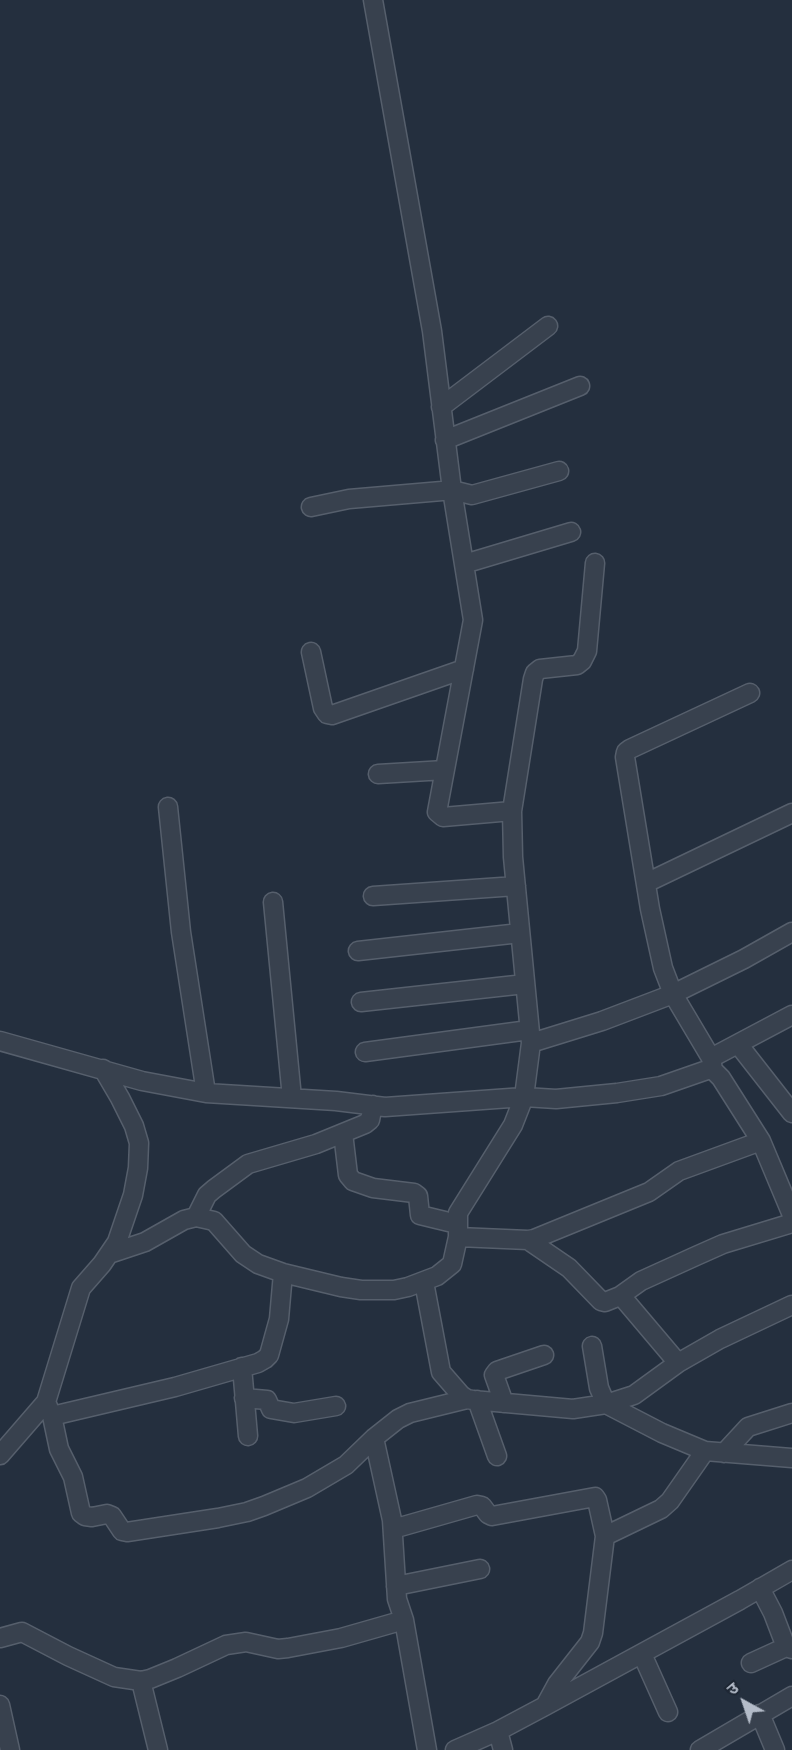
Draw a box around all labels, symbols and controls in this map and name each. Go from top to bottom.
north arrow [714,1672,774,1732]
text: उ [722,1678,742,1699]

